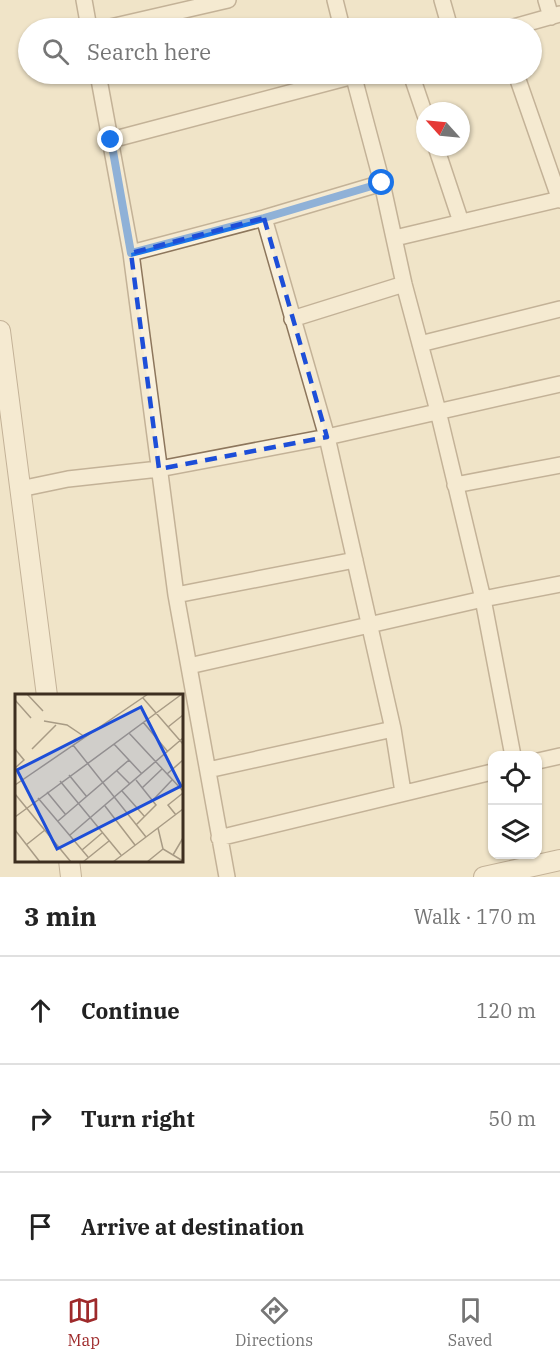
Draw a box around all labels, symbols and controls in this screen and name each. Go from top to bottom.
search box [18,18,542,84]
icon: search [39,35,72,68]
text: Search here [87,37,211,66]
north arrow [416,102,470,156]
route end [97,126,123,152]
route start [368,169,394,195]
inset map [15,694,183,862]
map controls [488,751,542,859]
button: locate [488,751,542,805]
button: layers [488,805,542,859]
text: 3 min [24,899,97,933]
text: Walk · 170 m [414,903,536,930]
icon: ahead [24,994,57,1027]
text: Continue [81,996,180,1025]
text: 120 m [476,997,536,1024]
icon: right [24,1102,57,1135]
text: Turn right [81,1104,195,1133]
text: 50 m [488,1105,536,1132]
icon: arrive [24,1210,57,1243]
text: Arrive at destination [81,1212,304,1241]
tab: Map [67,1294,100,1350]
tab: Directions [235,1294,313,1350]
tab: Saved [448,1294,493,1350]

